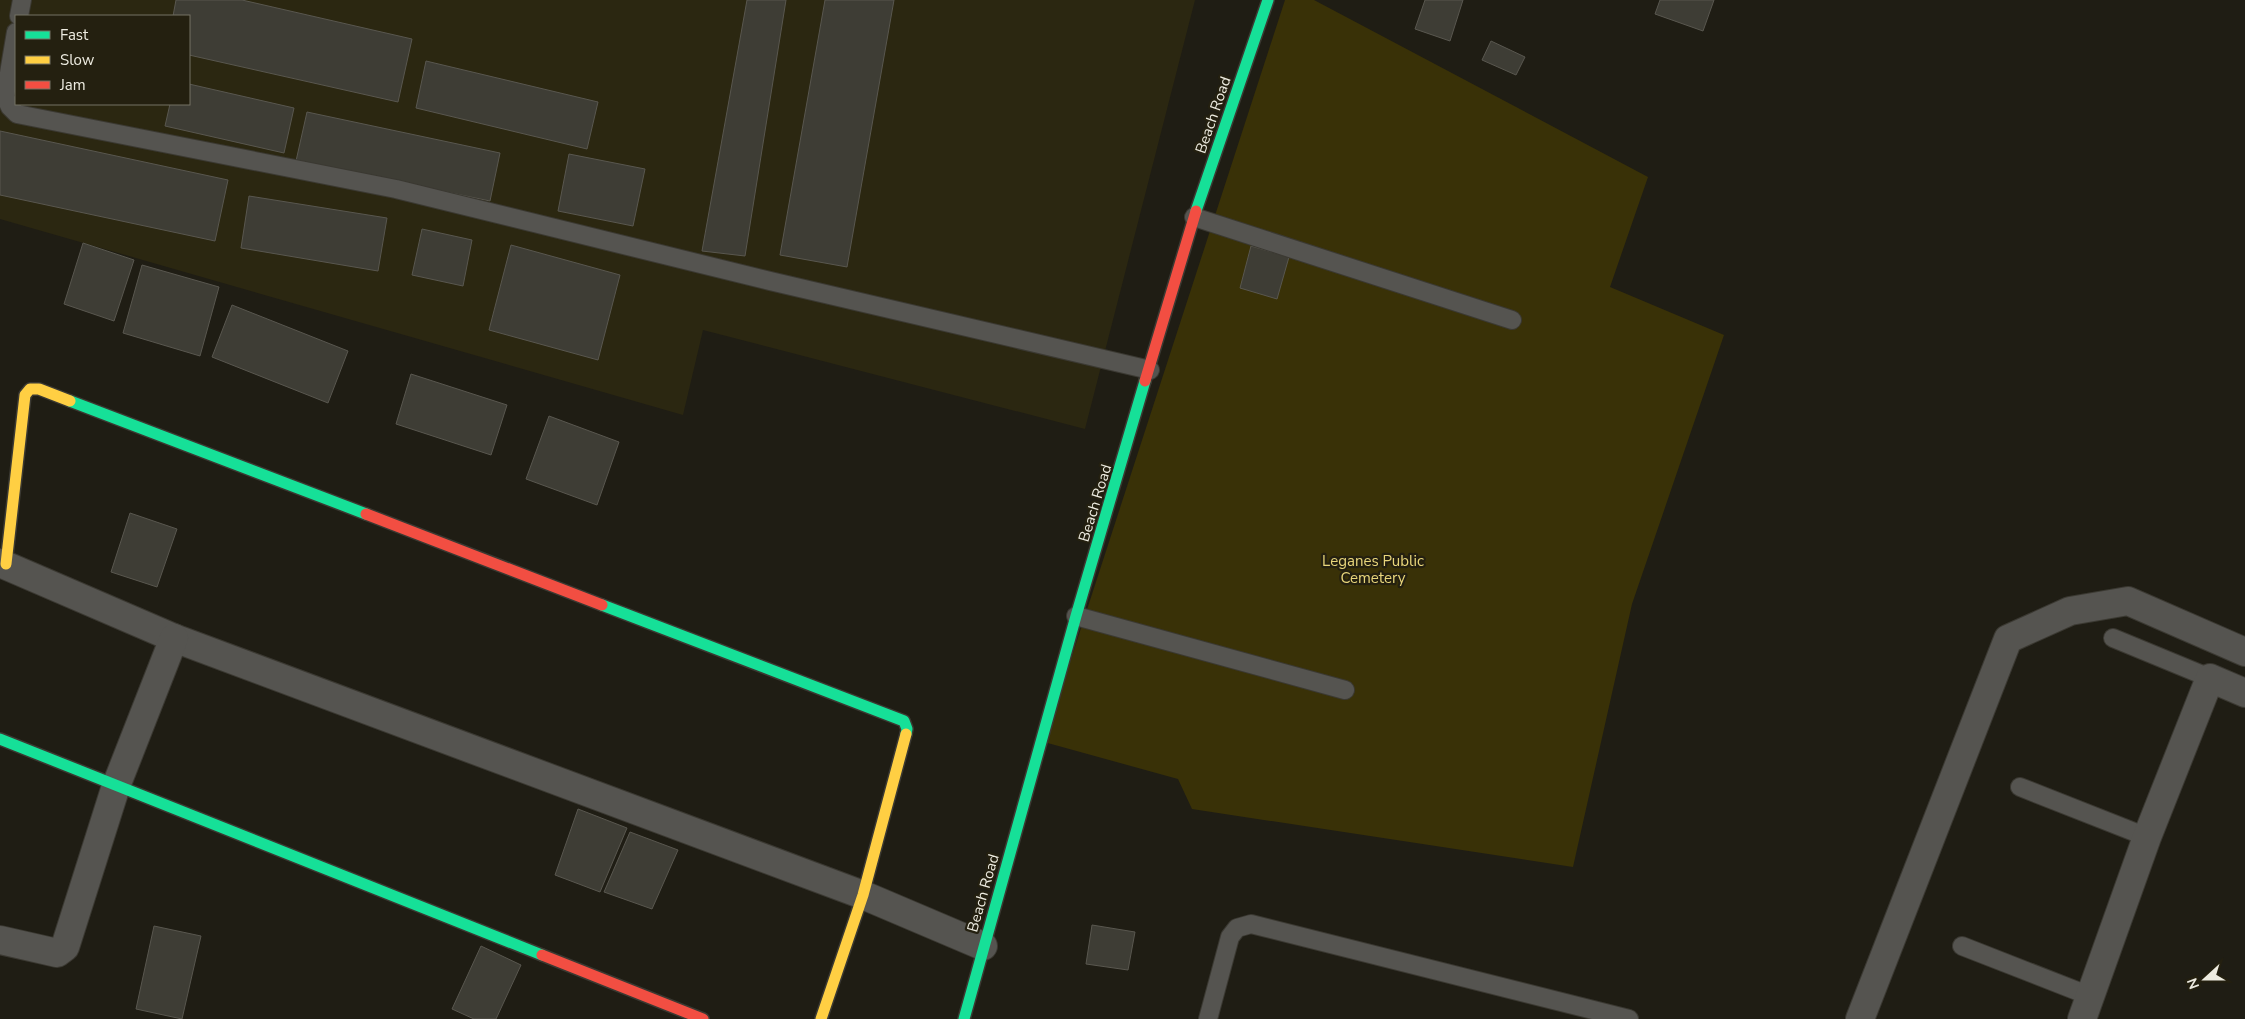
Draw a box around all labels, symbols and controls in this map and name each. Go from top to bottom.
legend [15,15,190,105]
text: Fast [60,25,89,45]
text: Slow [60,50,95,70]
street label: Beach Road [1190,74,1236,156]
text: Jam [59,75,86,95]
street label: Beach Road [1074,462,1116,544]
park label: Leganes Public Cemetery [1322,551,1424,588]
street label: Beach Road [962,852,1004,934]
north arrow [2180,954,2230,1004]
text: N [2183,975,2204,992]

